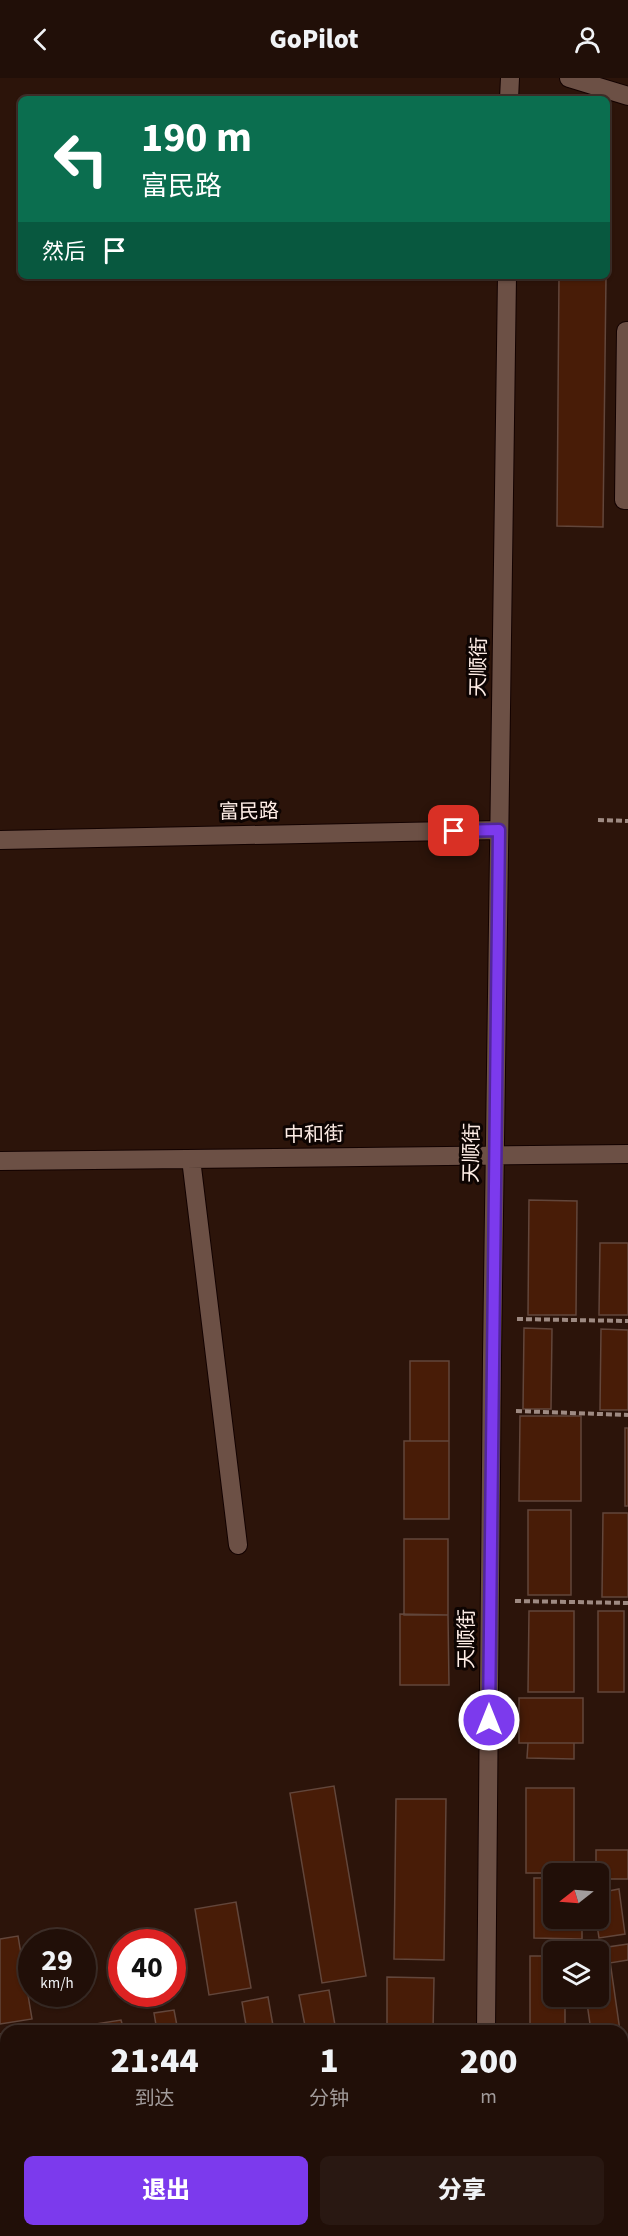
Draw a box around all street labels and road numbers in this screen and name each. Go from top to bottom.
street label: 天顺街 [464,637,494,697]
street label: 富民路 [219,797,279,827]
street label: 中和街 [284,1120,344,1150]
street label: 天顺街 [457,1123,487,1183]
street label: 天顺街 [453,1609,481,1669]

